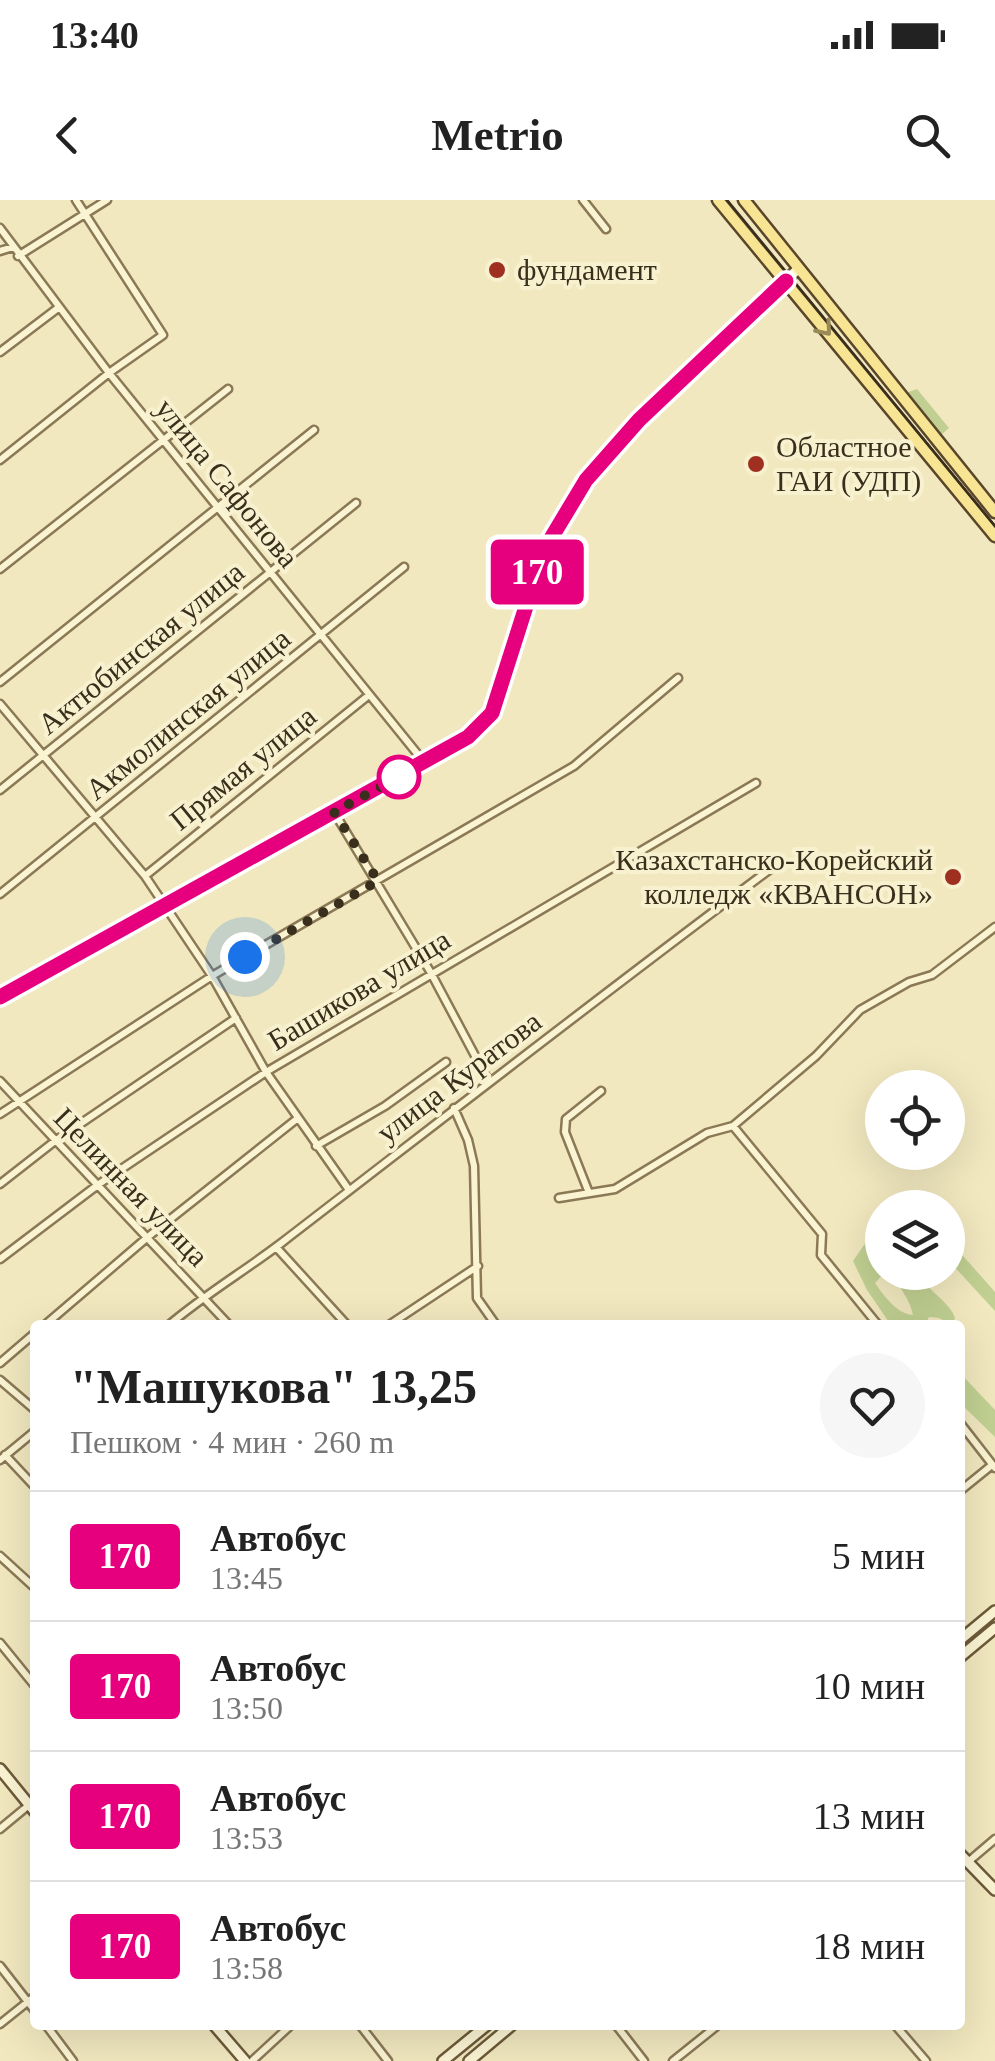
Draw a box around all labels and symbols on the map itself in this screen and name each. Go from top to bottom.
place label: фундамент [517,253,657,286]
marker: фундамент [486,259,508,281]
one-way arrow [813,318,831,336]
street label: улица Сафонова [149,392,305,574]
place label: Областное ГАИ (УДП) [776,430,921,498]
marker: Областное ГАИ (УДП) [745,453,767,475]
line badge: 170 [480,540,594,604]
street label: Актюбинская улица [31,555,250,741]
street label: Акмолинская улица [79,621,296,806]
street label: Прямая улица [163,699,322,836]
unlabelled marker [378,756,420,798]
place label: Казахстанско-Корейский колледж «КВАНСОН» [615,843,933,910]
marker: Казахстанско-Корейский колледж «КВАНСОН» [942,866,964,888]
street label: Башикова улица [262,922,456,1057]
your location [220,932,270,982]
street label: улица Куратова [370,1004,547,1149]
street label: Целинная улица [48,1101,215,1272]

